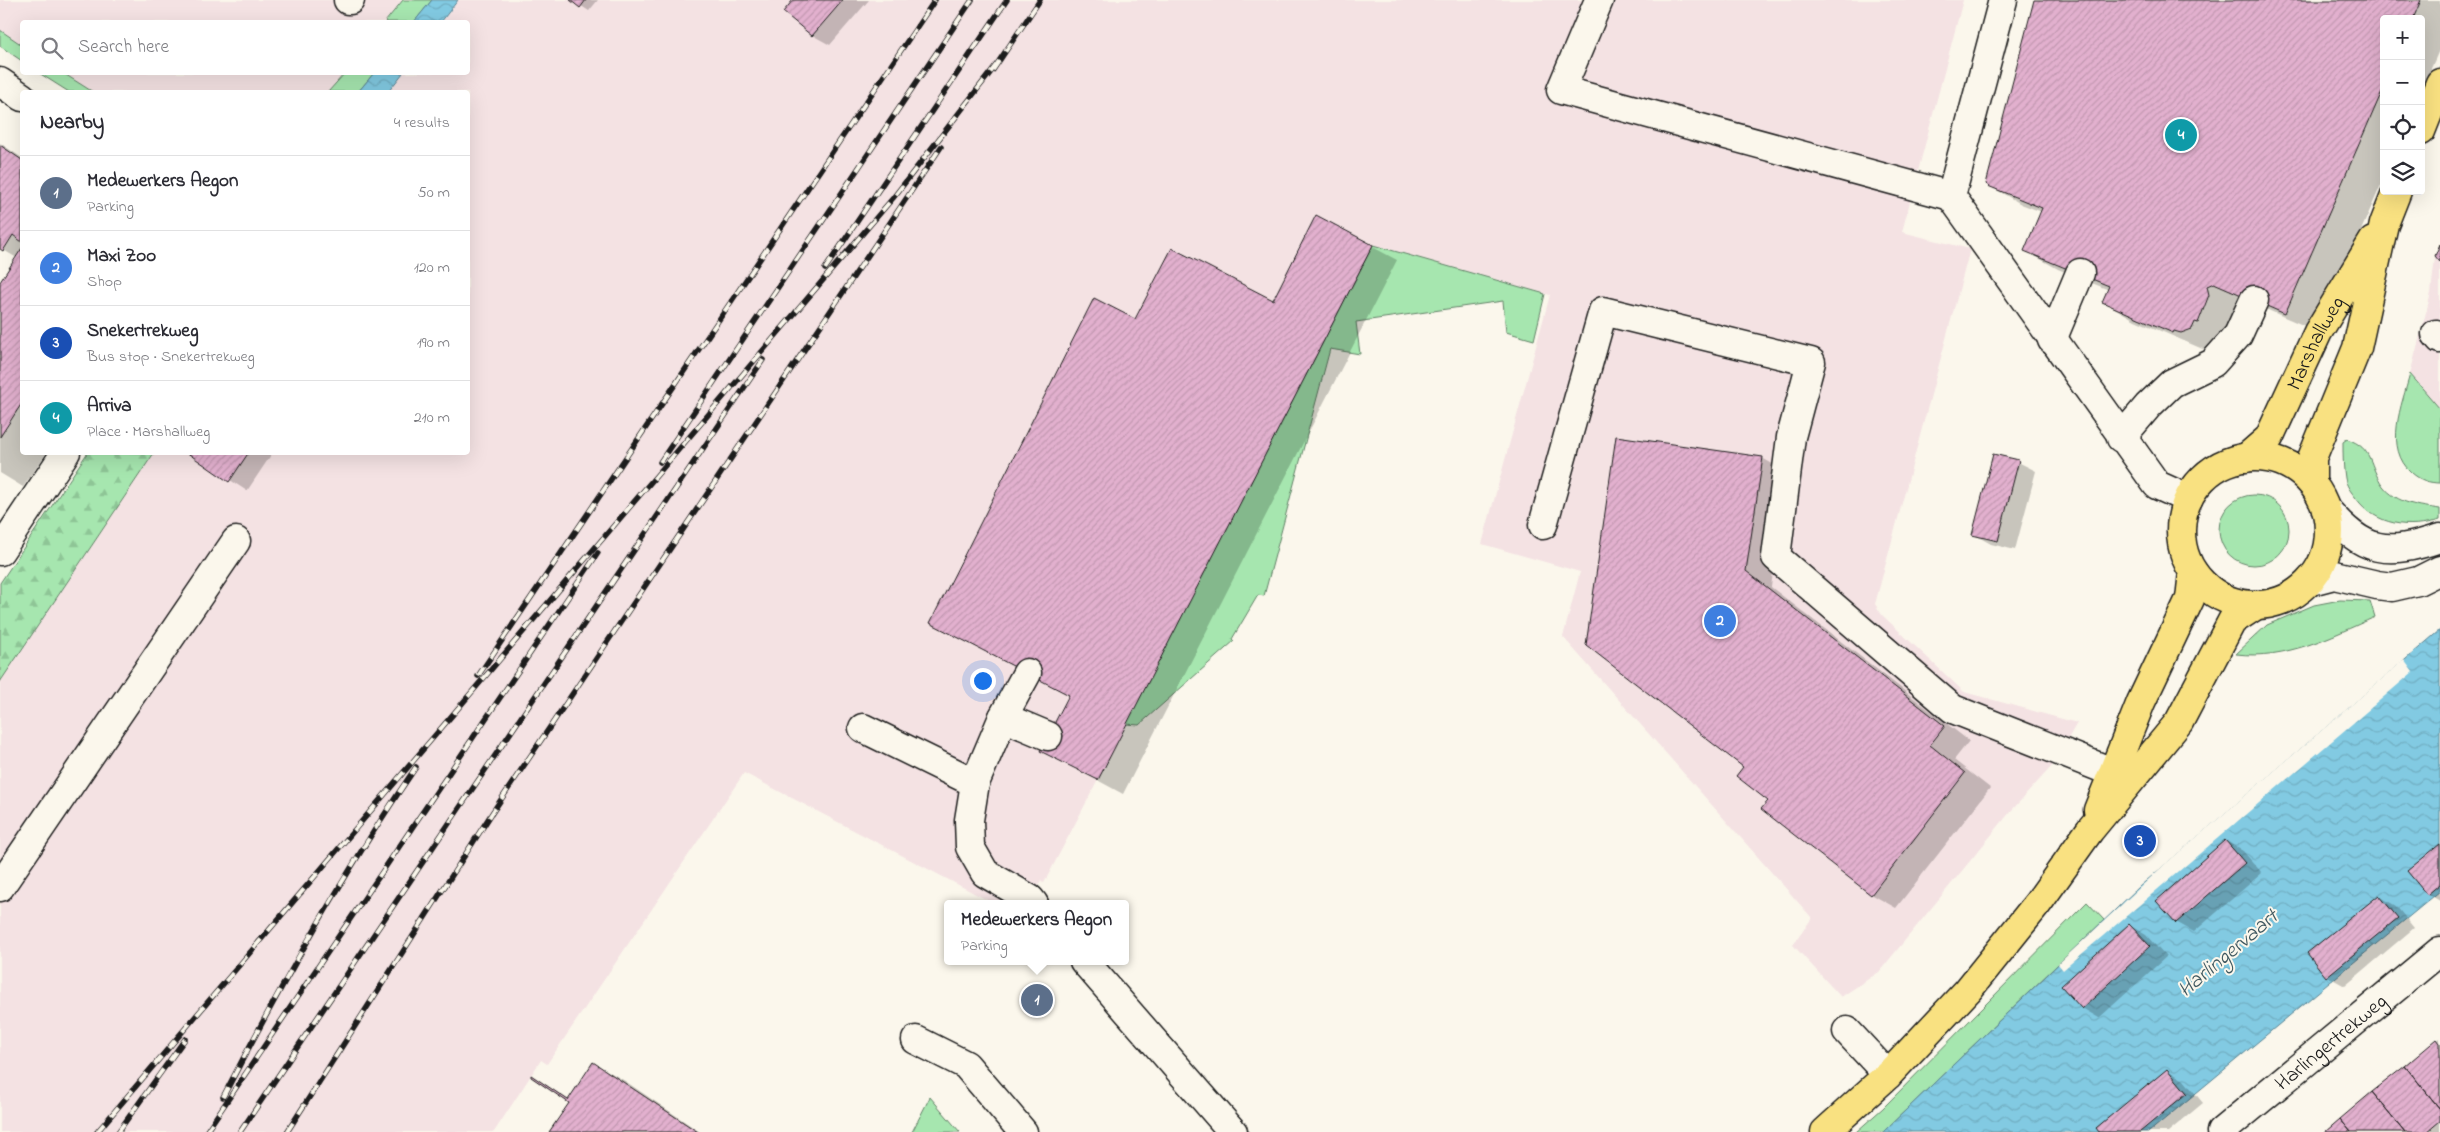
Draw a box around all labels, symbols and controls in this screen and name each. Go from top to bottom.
map controls [2380,15,2425,195]
button: + [2380,15,2425,60]
search box [20,20,470,75]
icon: search [38,34,66,62]
text: Search here [78,34,169,61]
button: − [2380,60,2425,105]
button: locate [2380,105,2425,150]
text: Nearby [40,108,104,138]
text: 4 results [394,111,450,135]
pin: 4 [2165,116,2197,154]
button: layers [2380,150,2425,195]
text: Medewerkers Aegon [87,168,238,195]
text: 1 [53,181,59,205]
text: 50 m [418,181,450,205]
text: Parking [87,195,134,219]
text: Maxi Zoo [87,243,156,270]
text: 2 [52,256,60,280]
text: 120 m [414,256,450,280]
text: Shop [87,270,122,294]
street label: Marshallweg [2280,291,2355,396]
text: Snekertrekweg [87,318,198,345]
text: 3 [53,331,59,355]
text: 190 m [417,331,450,355]
text: Bus stop · Snekertrekweg [87,345,255,369]
text: Arriva [87,393,132,420]
text: 4 [53,406,59,430]
text: 210 m [414,406,450,430]
text: Place · Marshallweg [87,420,210,444]
pin: 2 [1704,602,1736,640]
your location [970,668,996,694]
pin: 3 [2124,822,2156,860]
popup [944,900,1129,965]
water label: Harlingervaart [2172,901,2288,1006]
text: Medewerkers Aegon [961,907,1112,934]
text: Parking [961,934,1008,958]
pin: 1 [1021,981,1053,1019]
street label: Harlingertrekweg [2269,988,2396,1099]

